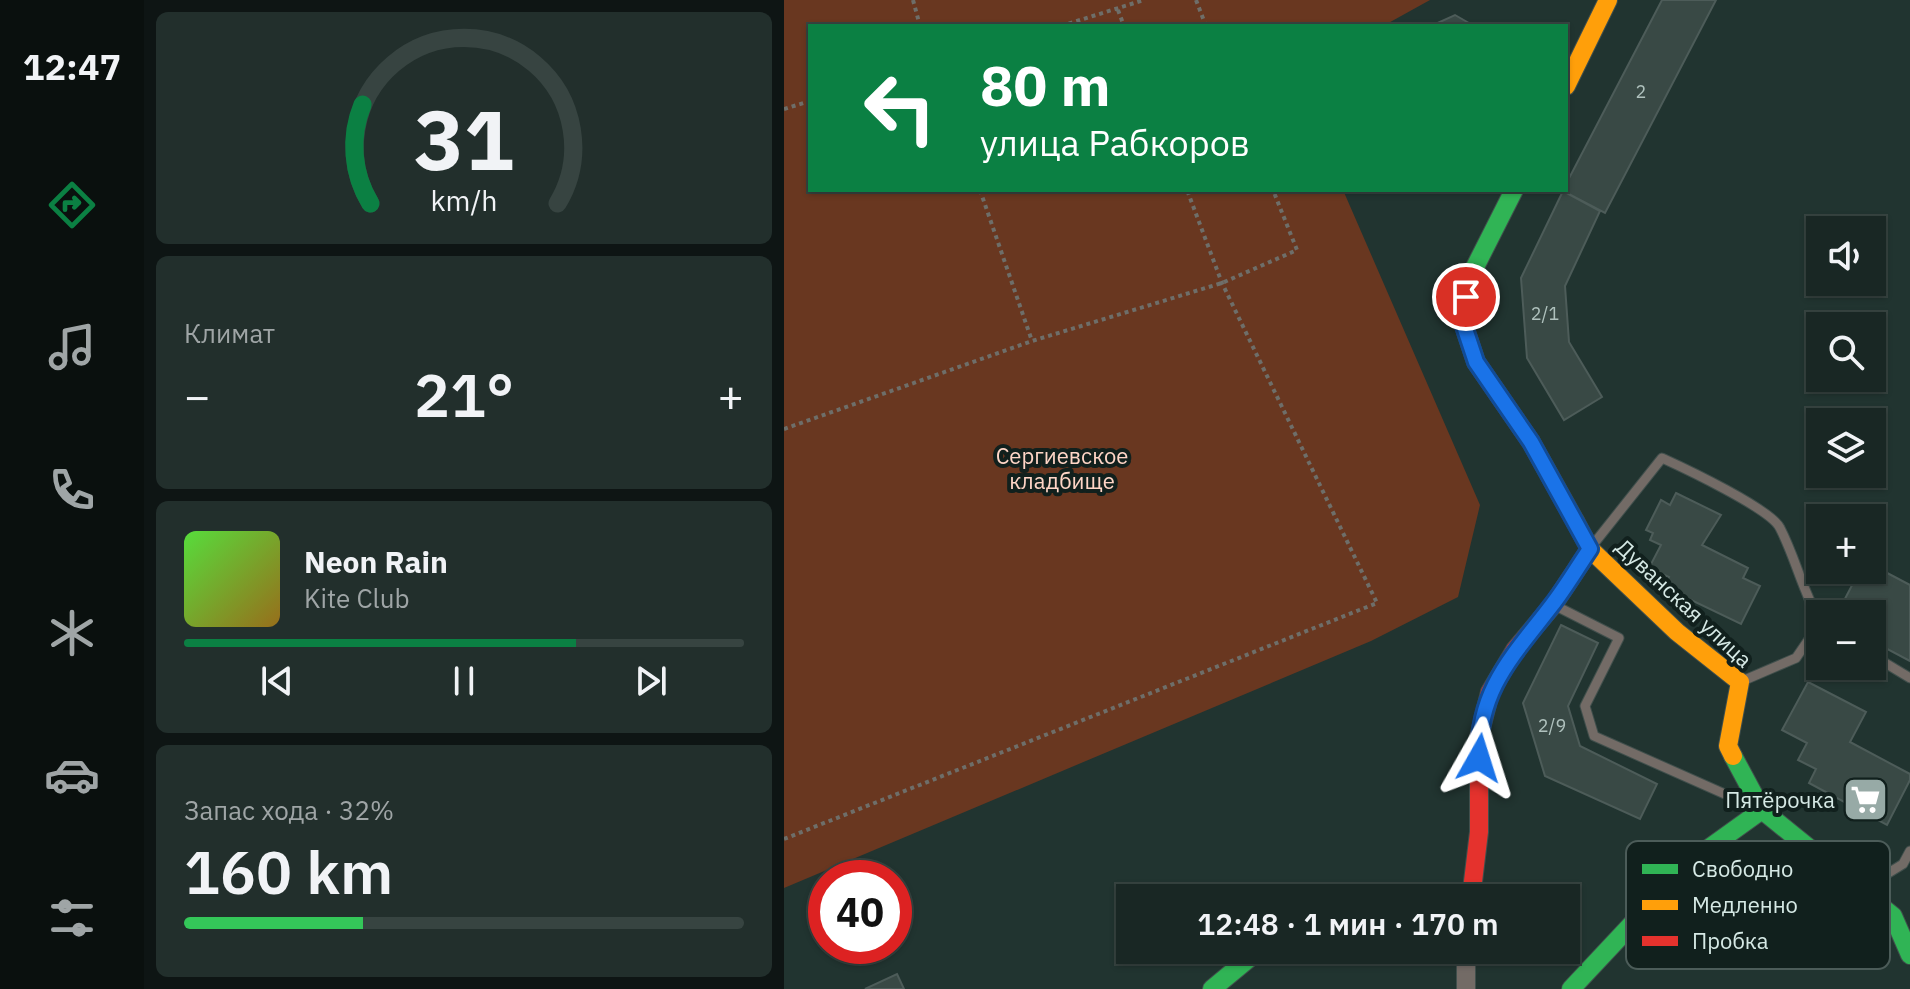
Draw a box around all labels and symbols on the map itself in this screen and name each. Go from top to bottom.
house number: 2 [1636,80,1646,103]
pin [1432,263,1500,331]
house number: 2/1 [1531,302,1559,325]
park label: Сергиевское кладбище [996,441,1128,495]
street label: Дуванская улица [1610,532,1759,674]
house number: 2/9 [1538,714,1566,737]
position arrow [1437,716,1521,800]
supermarket icon: Пятёрочка [1842,776,1890,824]
place label: Пятёрочка [1725,785,1835,814]
legend [1626,841,1890,969]
text: Свободно [1692,854,1793,883]
speed limit sign: 40 [808,860,912,964]
text: Медленно [1692,890,1798,919]
text: Пробка [1692,926,1769,955]

